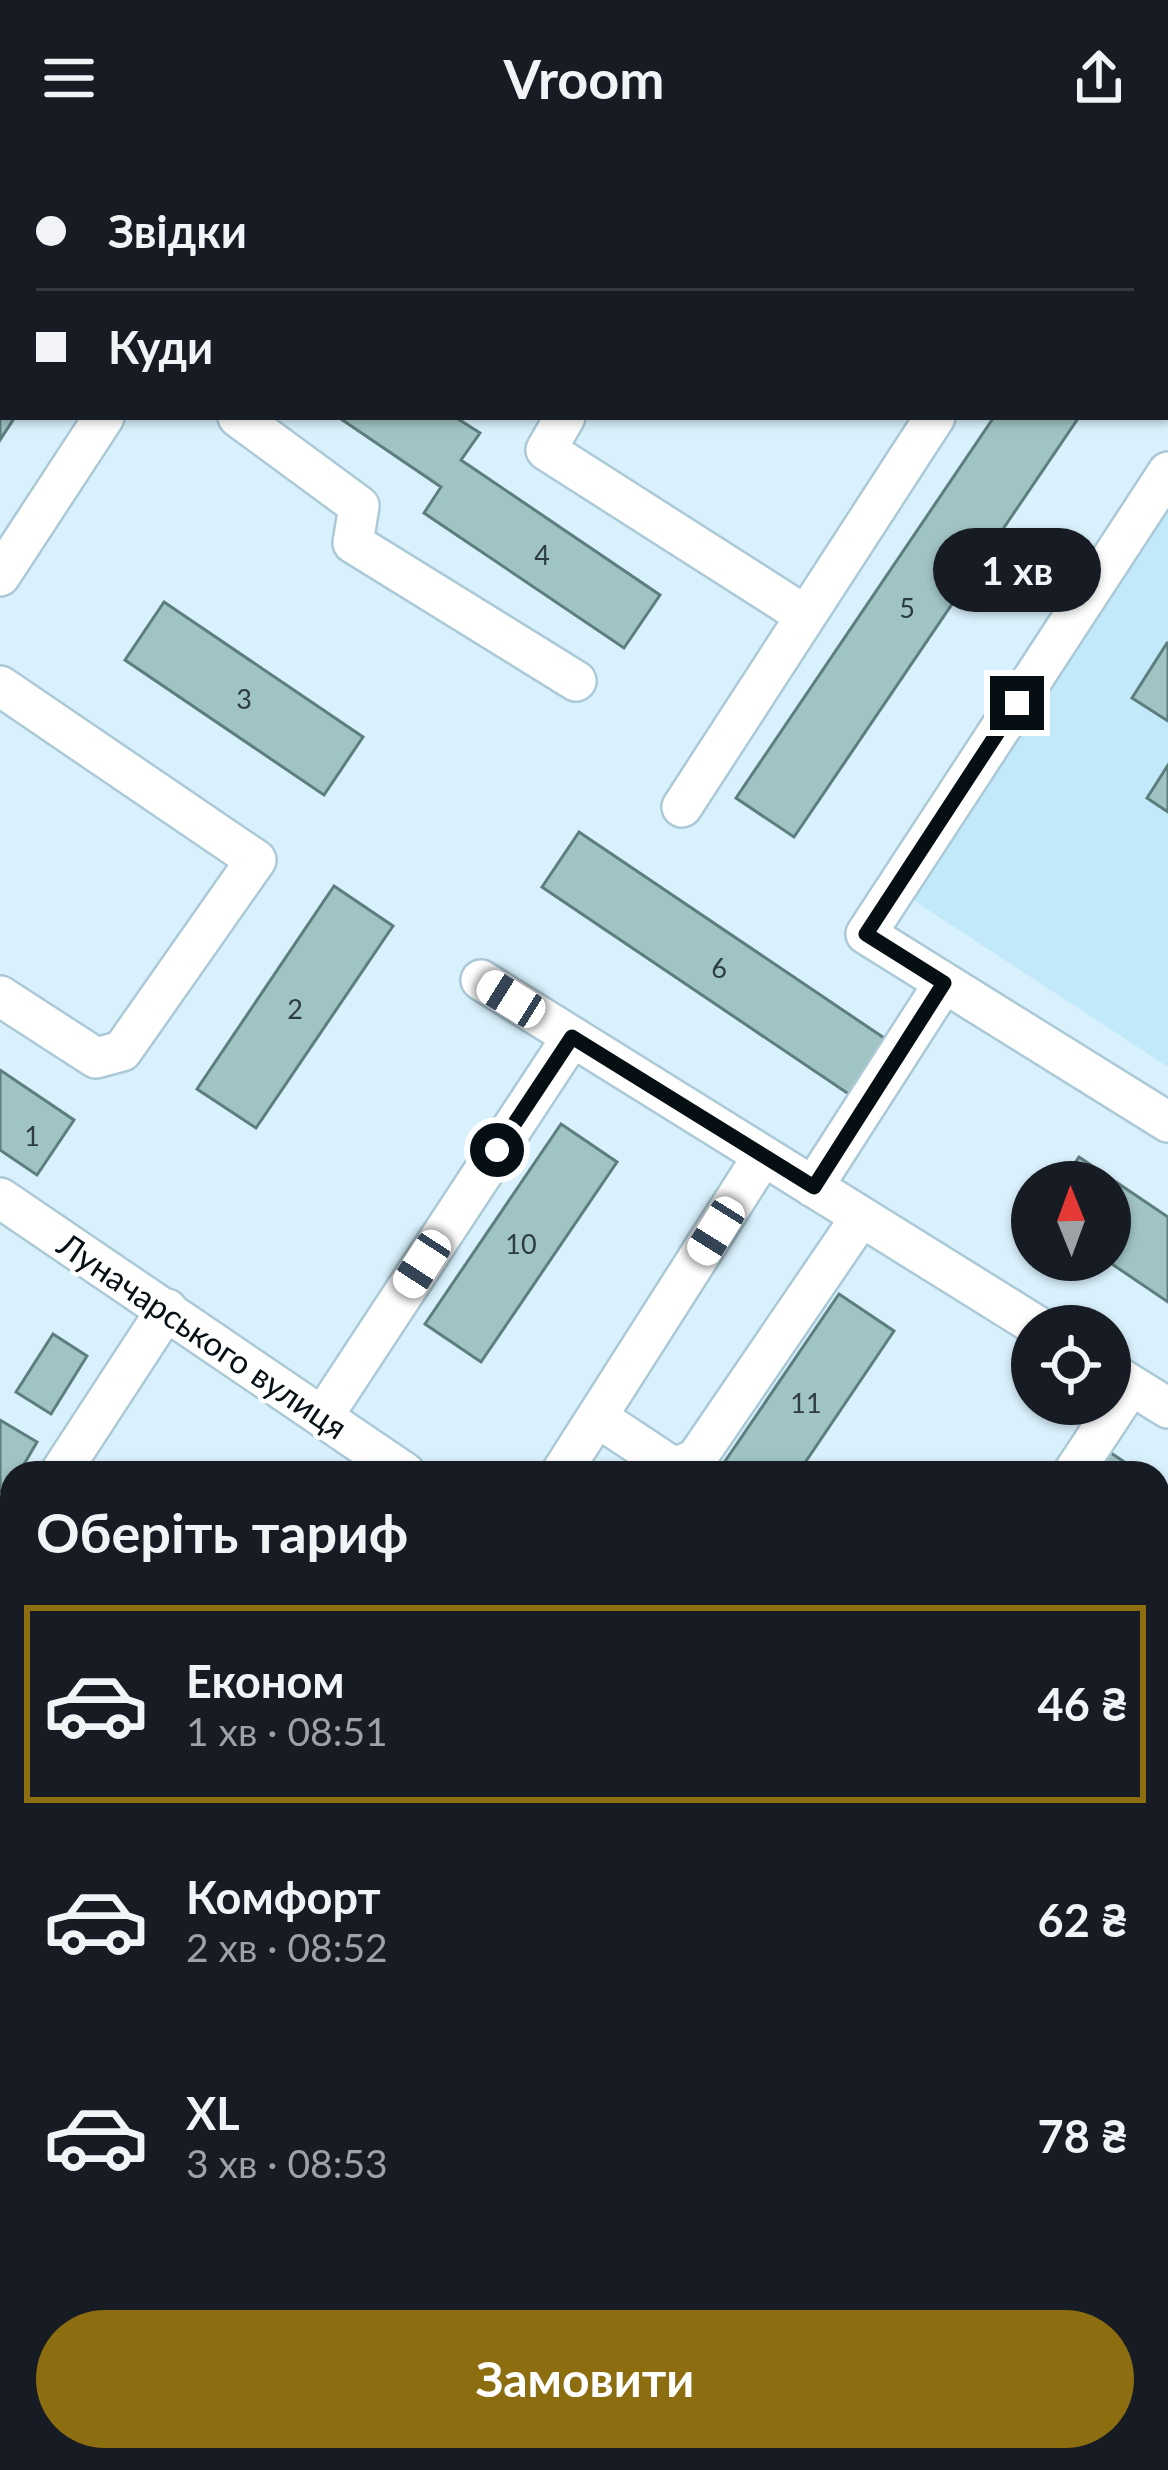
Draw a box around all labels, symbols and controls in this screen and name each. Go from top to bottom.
icon: menu [36,45,102,111]
icon: share [1066,45,1132,111]
text: Vroom [503,46,665,111]
text: Звідки [108,204,247,258]
text: Куди [108,320,213,374]
callout: 1 хв [933,529,1101,613]
house number: 4 [534,538,550,571]
text: 1 хв [981,547,1053,593]
house number: 5 [899,591,915,624]
route end [990,676,1044,730]
house number: 3 [236,682,252,715]
house number: 6 [711,951,727,984]
car [471,965,551,1033]
house number: 2 [287,992,303,1025]
house number: 1 [24,1119,40,1152]
route start [470,1123,524,1177]
north arrow [1011,1161,1131,1281]
map controls [1011,1161,1131,1425]
car [682,1191,750,1271]
street label: Луначарського вулиця [50,1223,355,1447]
car [387,1224,457,1304]
house number: 10 [505,1227,537,1260]
button: locate [1011,1305,1131,1425]
house number: 11 [790,1386,822,1419]
text: Оберіть тариф [36,1500,408,1565]
icon: car [42,1650,150,1758]
text: Економ [186,1654,345,1708]
text: 46 ₴ [1038,1677,1128,1731]
text: 1 хв · 08:51 [186,1708,388,1754]
icon: car [42,1866,150,1974]
text: Комфорт [186,1870,381,1924]
text: 62 ₴ [1038,1893,1128,1947]
text: 2 хв · 08:52 [186,1924,388,1970]
icon: car [42,2082,150,2190]
text: XL [186,2086,240,2140]
text: 78 ₴ [1038,2109,1128,2163]
text: 3 хв · 08:53 [186,2140,388,2186]
button: Замовити [36,2310,1134,2448]

